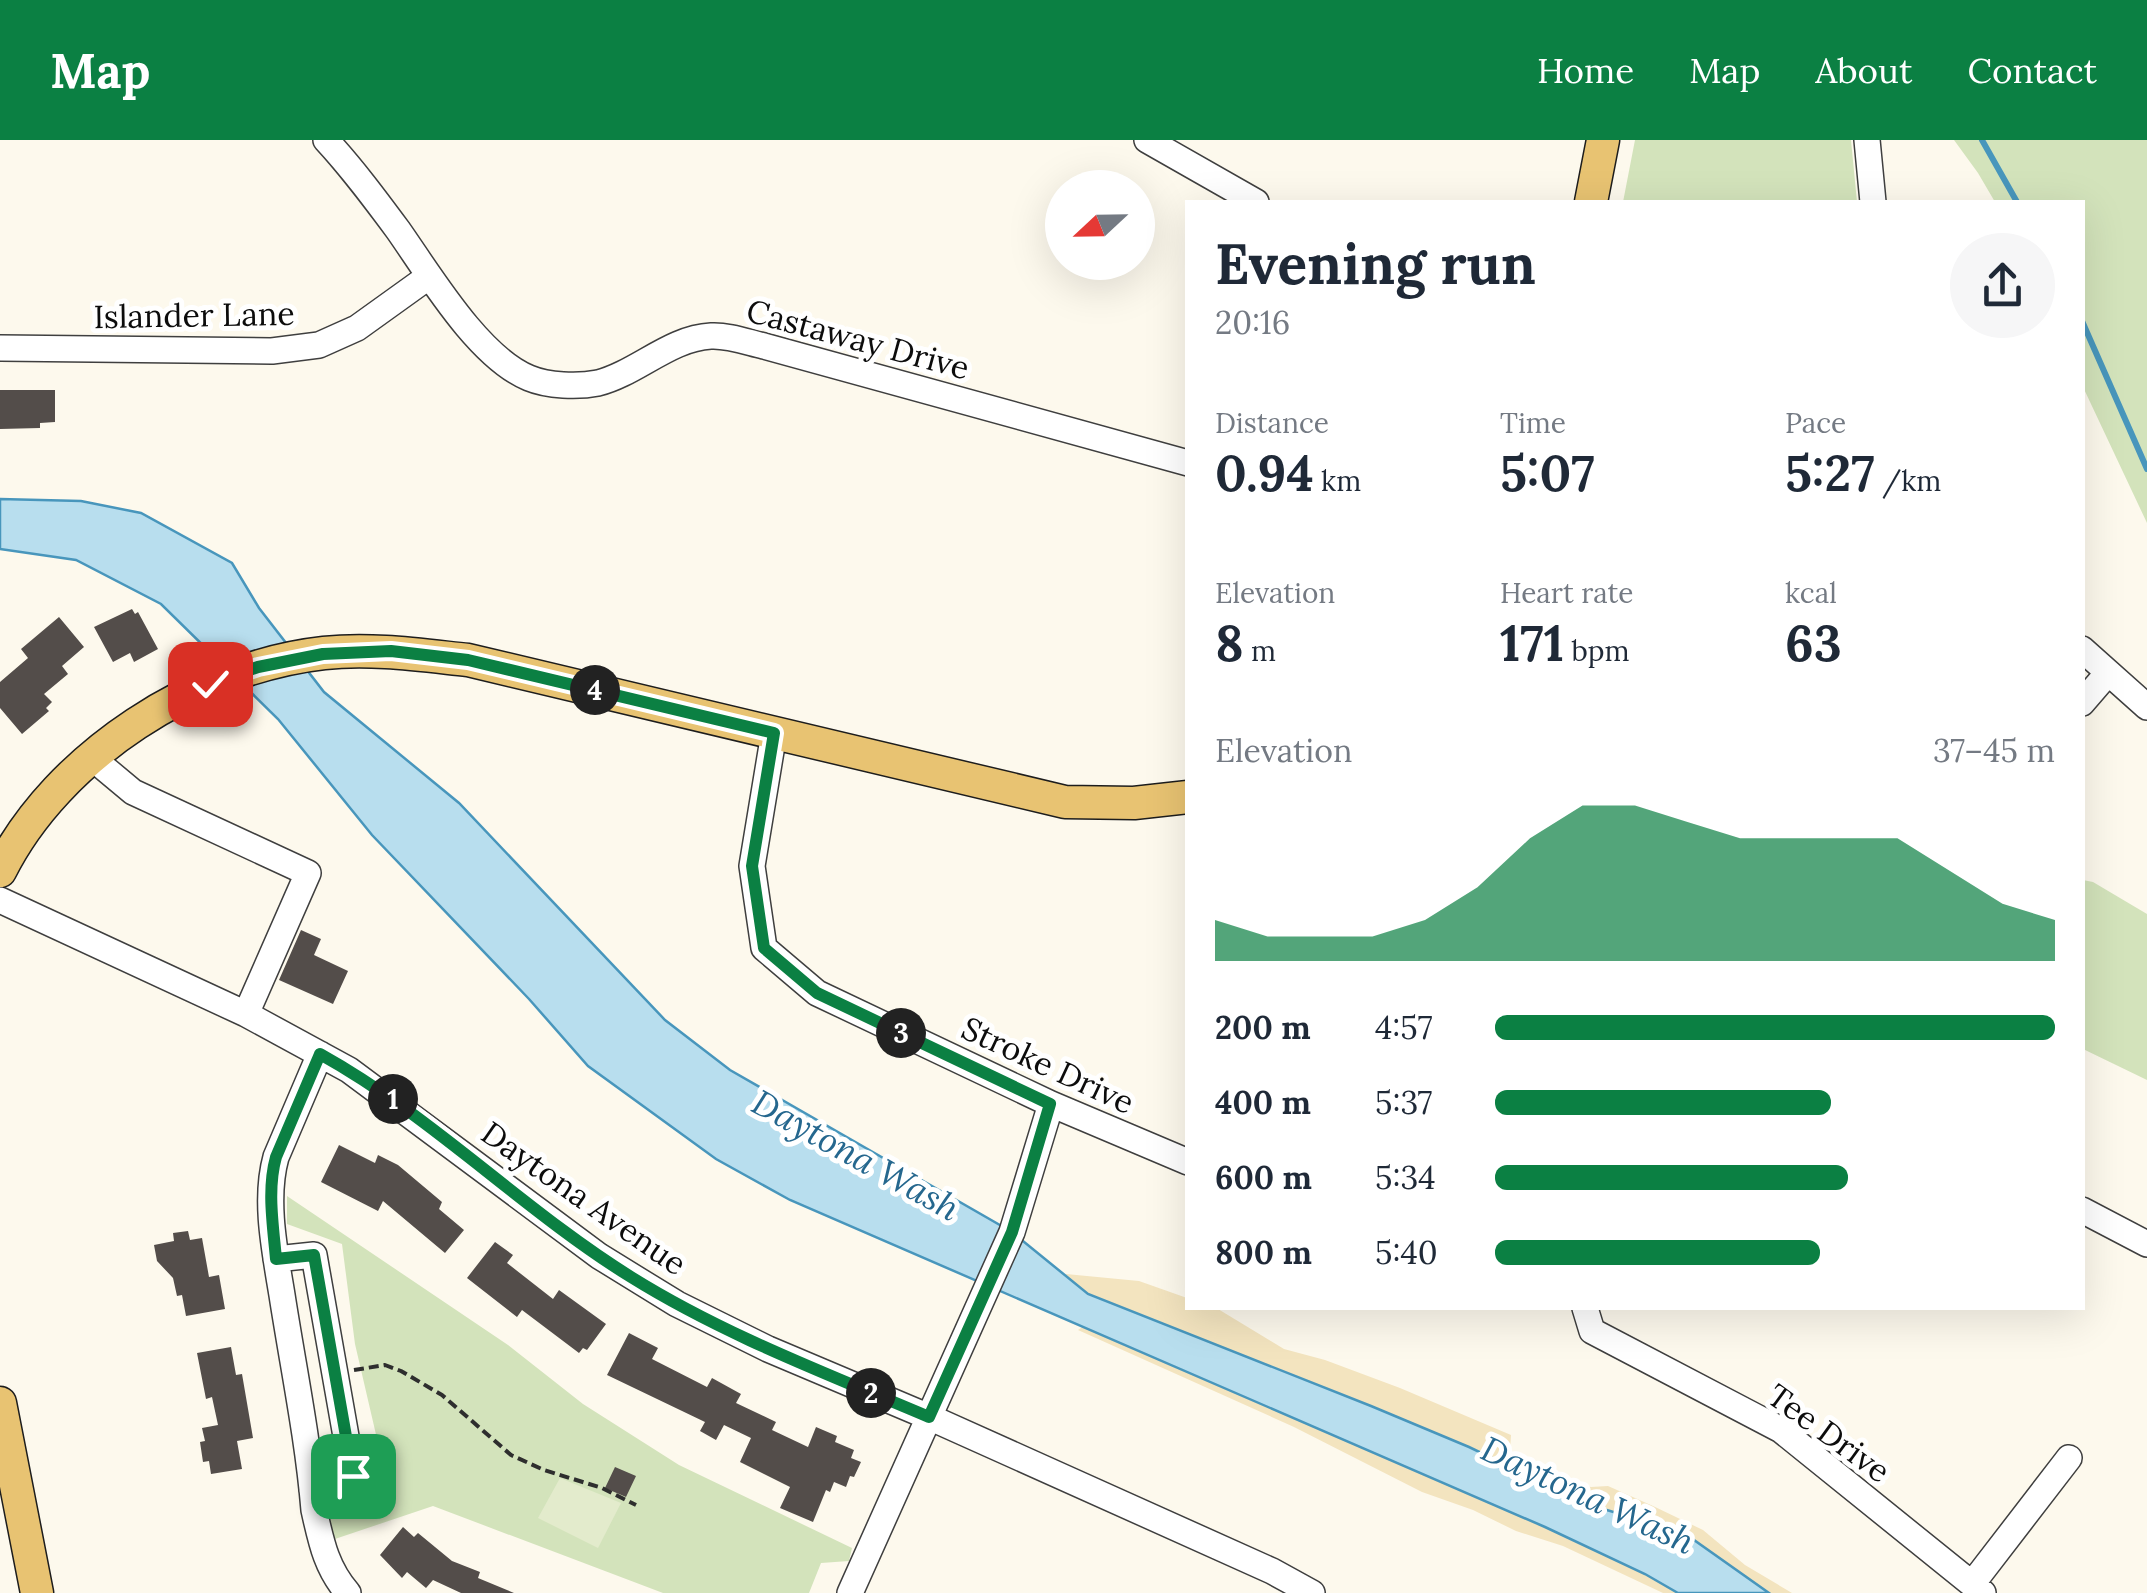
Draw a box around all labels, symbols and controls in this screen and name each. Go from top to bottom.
text: Map [50,40,150,101]
text: Home [1537,48,1634,93]
text: Map [1689,48,1760,93]
text: About [1815,48,1913,93]
text: Contact [1968,48,2097,93]
north arrow [1045,170,1155,280]
map controls [1045,170,1155,280]
text: Evening run [1215,229,1536,299]
button: share [1950,233,2055,338]
street label: Castaway Drive [742,290,974,388]
street label: Islander Lane [93,293,295,337]
text: 20:16 [1215,302,1290,343]
text: Distance [1215,405,1329,441]
text: Time [1500,405,1566,441]
text: Pace [1785,405,1846,441]
text: 0.94 [1215,441,1314,505]
text: 5:07 [1500,441,1595,505]
text: 5:27 [1785,441,1875,505]
text: km [1314,463,1361,499]
text: /km [1875,463,1941,499]
text: Elevation [1215,575,1335,611]
text: Heart rate [1500,575,1634,611]
text: kcal [1785,575,1837,611]
text: 8 [1215,611,1244,675]
text: 171 [1500,611,1564,675]
text: 63 [1785,611,1842,675]
text: m [1244,633,1276,669]
text: bpm [1564,633,1629,669]
pin [168,642,253,727]
icon: check [183,657,238,712]
pin: 4 [570,665,620,715]
text: 4 [587,672,603,708]
text: Elevation [1215,730,1352,771]
text: 37–45 m [1933,730,2055,771]
street label: Stroke Drive [955,1007,1141,1123]
text: 200 m [1215,1007,1311,1048]
text: 4:57 [1375,1007,1433,1048]
pin: 3 [876,1008,926,1058]
text: 3 [893,1015,909,1051]
pin: 1 [368,1074,418,1124]
water label: Daytona Wash [744,1079,968,1231]
text: 1 [387,1081,399,1117]
text: 400 m [1215,1082,1311,1123]
text: 5:37 [1375,1082,1432,1123]
street label: Daytona Avenue [474,1112,694,1284]
text: 600 m [1215,1157,1312,1198]
text: 5:34 [1375,1157,1436,1198]
text: 800 m [1215,1232,1312,1273]
text: 5:40 [1375,1232,1438,1273]
pin: 2 [846,1368,896,1418]
text: 2 [864,1375,878,1411]
street label: Tee Drive [1760,1375,1898,1491]
water label: Daytona Wash [1474,1426,1702,1564]
pin [311,1434,396,1519]
icon: arrive [326,1449,381,1504]

